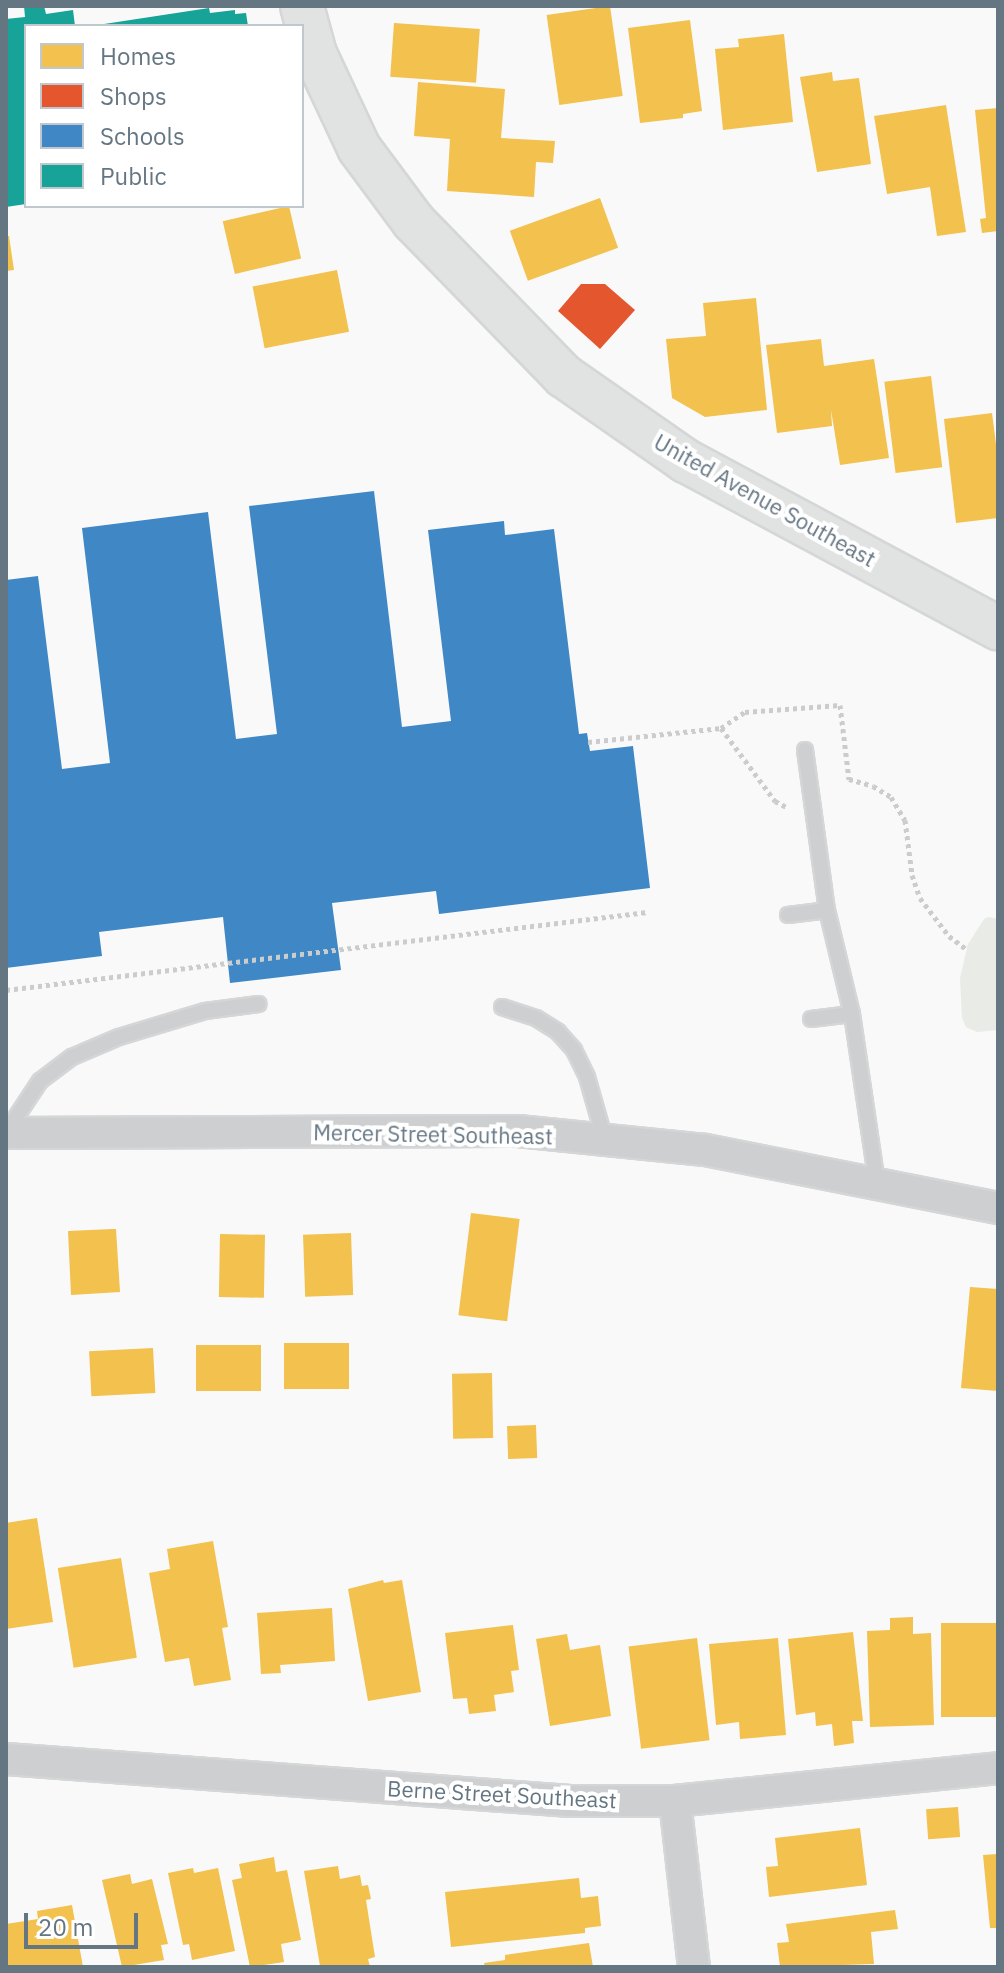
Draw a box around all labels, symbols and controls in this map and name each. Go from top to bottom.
legend [24,24,304,208]
text: Homes [100,40,176,72]
text: Shops [100,80,167,112]
text: Schools [100,120,185,152]
text: Public [100,160,167,192]
street label: United Avenue Southeast [650,428,880,572]
street label: Mercer Street Southeast [313,1119,553,1149]
street label: Berne Street Southeast [387,1775,617,1813]
scale bar [28,1897,142,1947]
text: 20 m [38,1911,93,1943]

